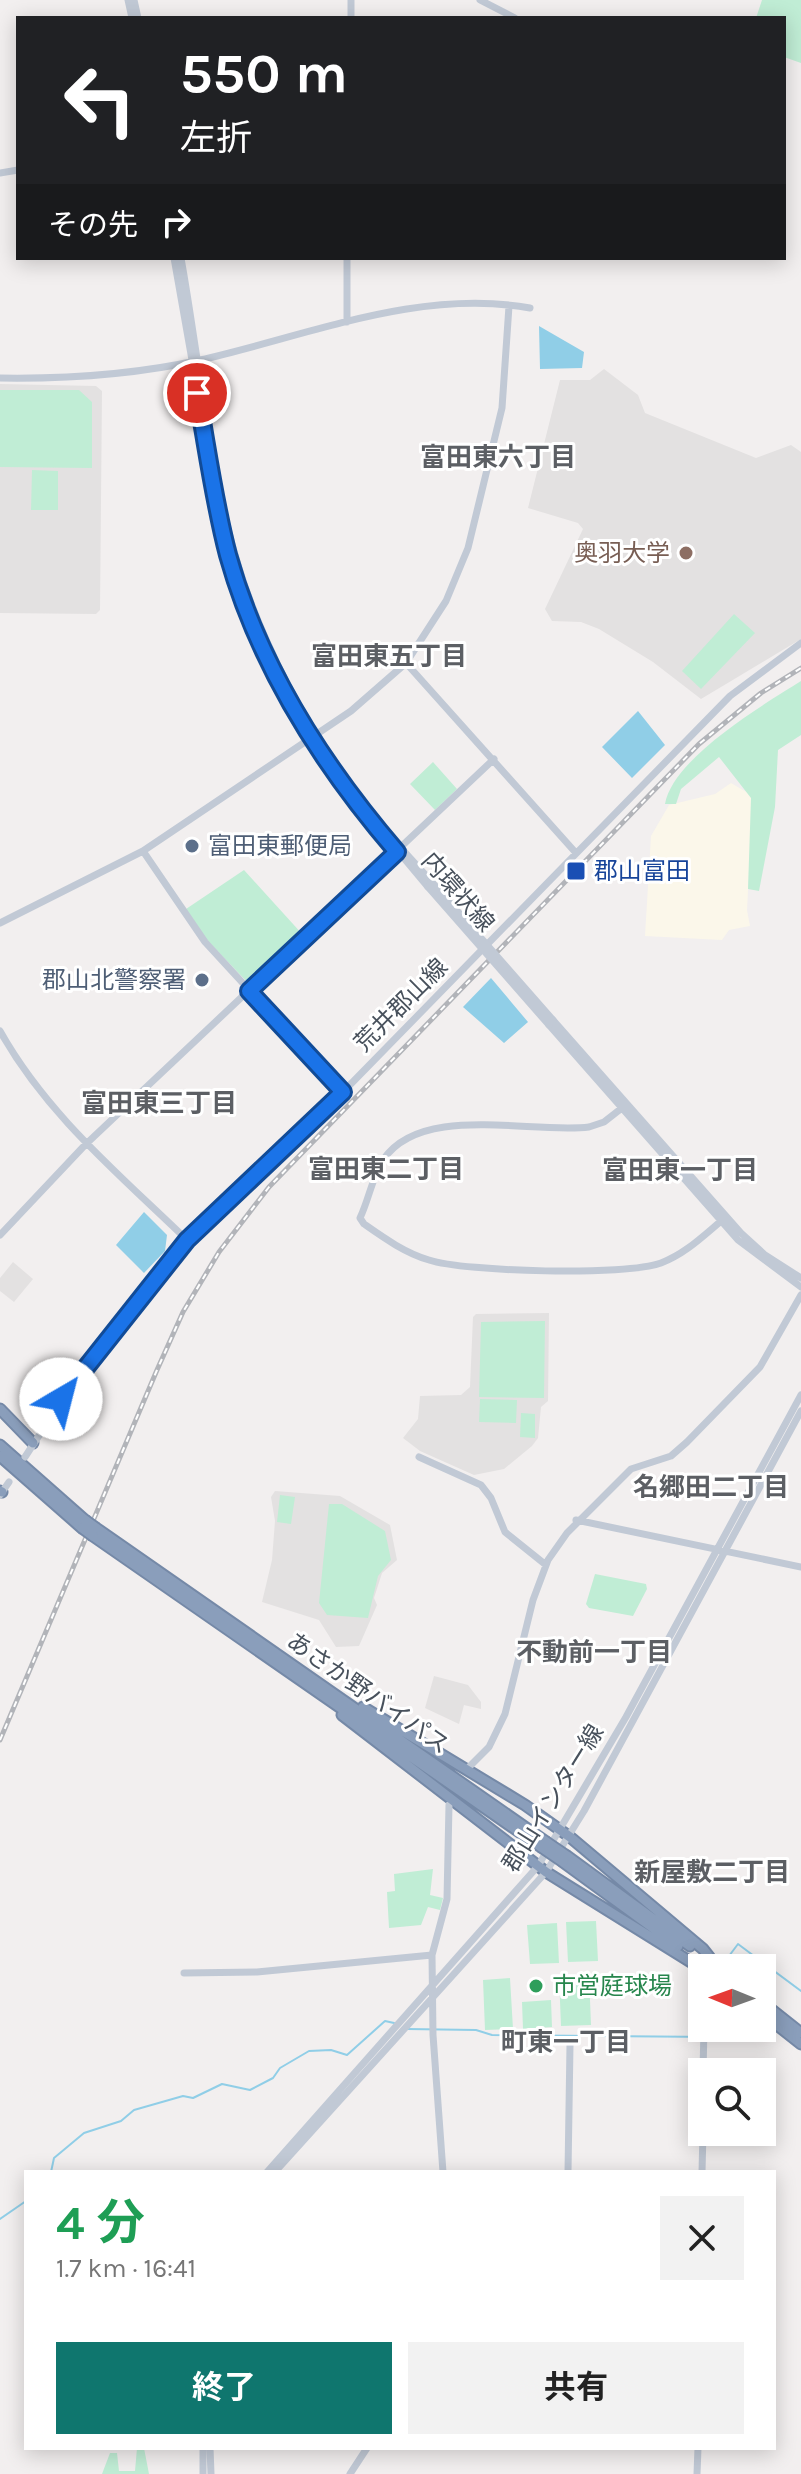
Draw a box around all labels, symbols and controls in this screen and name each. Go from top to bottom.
text: 550 m [180,41,348,106]
icon: left [48,48,152,152]
text: 左折 [180,117,252,159]
icon: right [154,200,198,244]
text: その先 [48,207,138,243]
pin [163,359,231,427]
icon: arrive [175,371,219,415]
district label: 富田東六丁目 [420,442,576,473]
place label: 奥羽大学 [574,539,670,567]
marker: 奥羽大学 [677,544,695,562]
district label: 富田東五丁目 [311,641,467,672]
place label: 富田東郵便局 [208,832,352,860]
marker: 富田東郵便局 [183,837,201,855]
street label: 内環状線 [416,847,500,937]
place label: 郡山富田 [594,857,690,885]
marker: 郡山富田 [565,860,587,882]
street label: 荒井郡山線 [349,953,453,1057]
place label: 郡山北警察署 [42,966,186,994]
marker: 郡山北警察署 [193,971,211,989]
district label: 富田東三丁目 [81,1088,237,1119]
district label: 富田東二丁目 [308,1154,464,1185]
district label: 富田東一丁目 [602,1155,758,1186]
position arrow [19,1357,103,1441]
district label: 名郷田二丁目 [633,1472,789,1503]
street label: あさか野バイパス [282,1627,454,1759]
district label: 不動前一丁目 [516,1637,672,1668]
street label: 郡山インター線 [497,1719,609,1877]
district label: 新屋敷二丁目 [634,1857,790,1888]
north arrow [688,1954,776,2042]
map controls [688,1954,776,2146]
place label: 市営庭球場 [552,1972,672,2000]
marker: 市営庭球場 [527,1977,545,1995]
district label: 町東一丁目 [501,2027,631,2058]
button: search [688,2058,776,2146]
text: 4 分 [56,2195,145,2251]
button: close [660,2196,744,2280]
text: 1.7 km · 16:41 [56,2253,196,2284]
button: 終了 [56,2342,392,2434]
button: 共有 [408,2342,744,2434]

